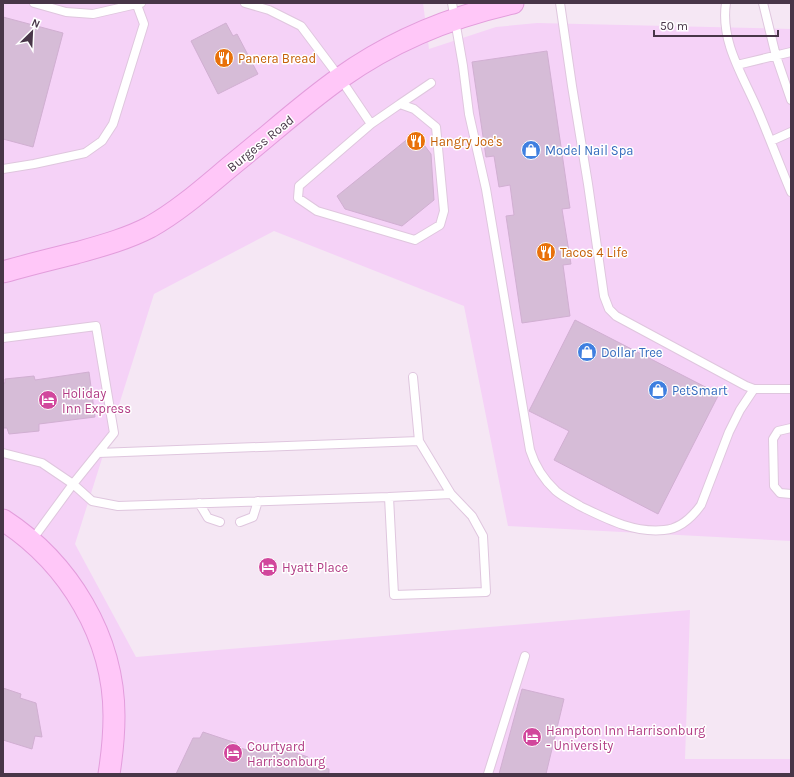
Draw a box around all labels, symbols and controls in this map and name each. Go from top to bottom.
north arrow [12,12,52,52]
scale bar [654,12,778,38]
text: N [30,16,42,31]
text: 50 m [660,19,688,33]
restaurant icon: Panera Bread [213,47,235,69]
place label: Panera Bread [238,51,316,66]
street label: Burgess Road [224,112,297,175]
restaurant icon: Hangry Joe's [405,130,427,152]
place label: Hangry Joe's [430,134,503,149]
shop icon: Model Nail Spa [520,139,542,161]
place label: Model Nail Spa [545,143,634,158]
restaurant icon: Tacos 4 Life [535,241,557,263]
place label: Tacos 4 Life [560,245,628,260]
shop icon: Dollar Tree [576,341,598,363]
place label: Dollar Tree [601,345,663,360]
shop icon: PetSmart [647,379,669,401]
place label: PetSmart [672,383,728,398]
place label: Holiday Inn Express [62,386,131,416]
hotel icon: Holiday Inn Express [37,389,59,411]
hotel icon: Hyatt Place [257,556,279,578]
place label: Hyatt Place [282,560,348,575]
place label: Hampton Inn Harrisonburg - University [546,723,706,753]
hotel icon: Hampton Inn Harrisonburg - University [521,726,543,748]
place label: Courtyard Harrisonburg [247,739,326,769]
hotel icon: Courtyard Harrisonburg [222,742,244,764]

